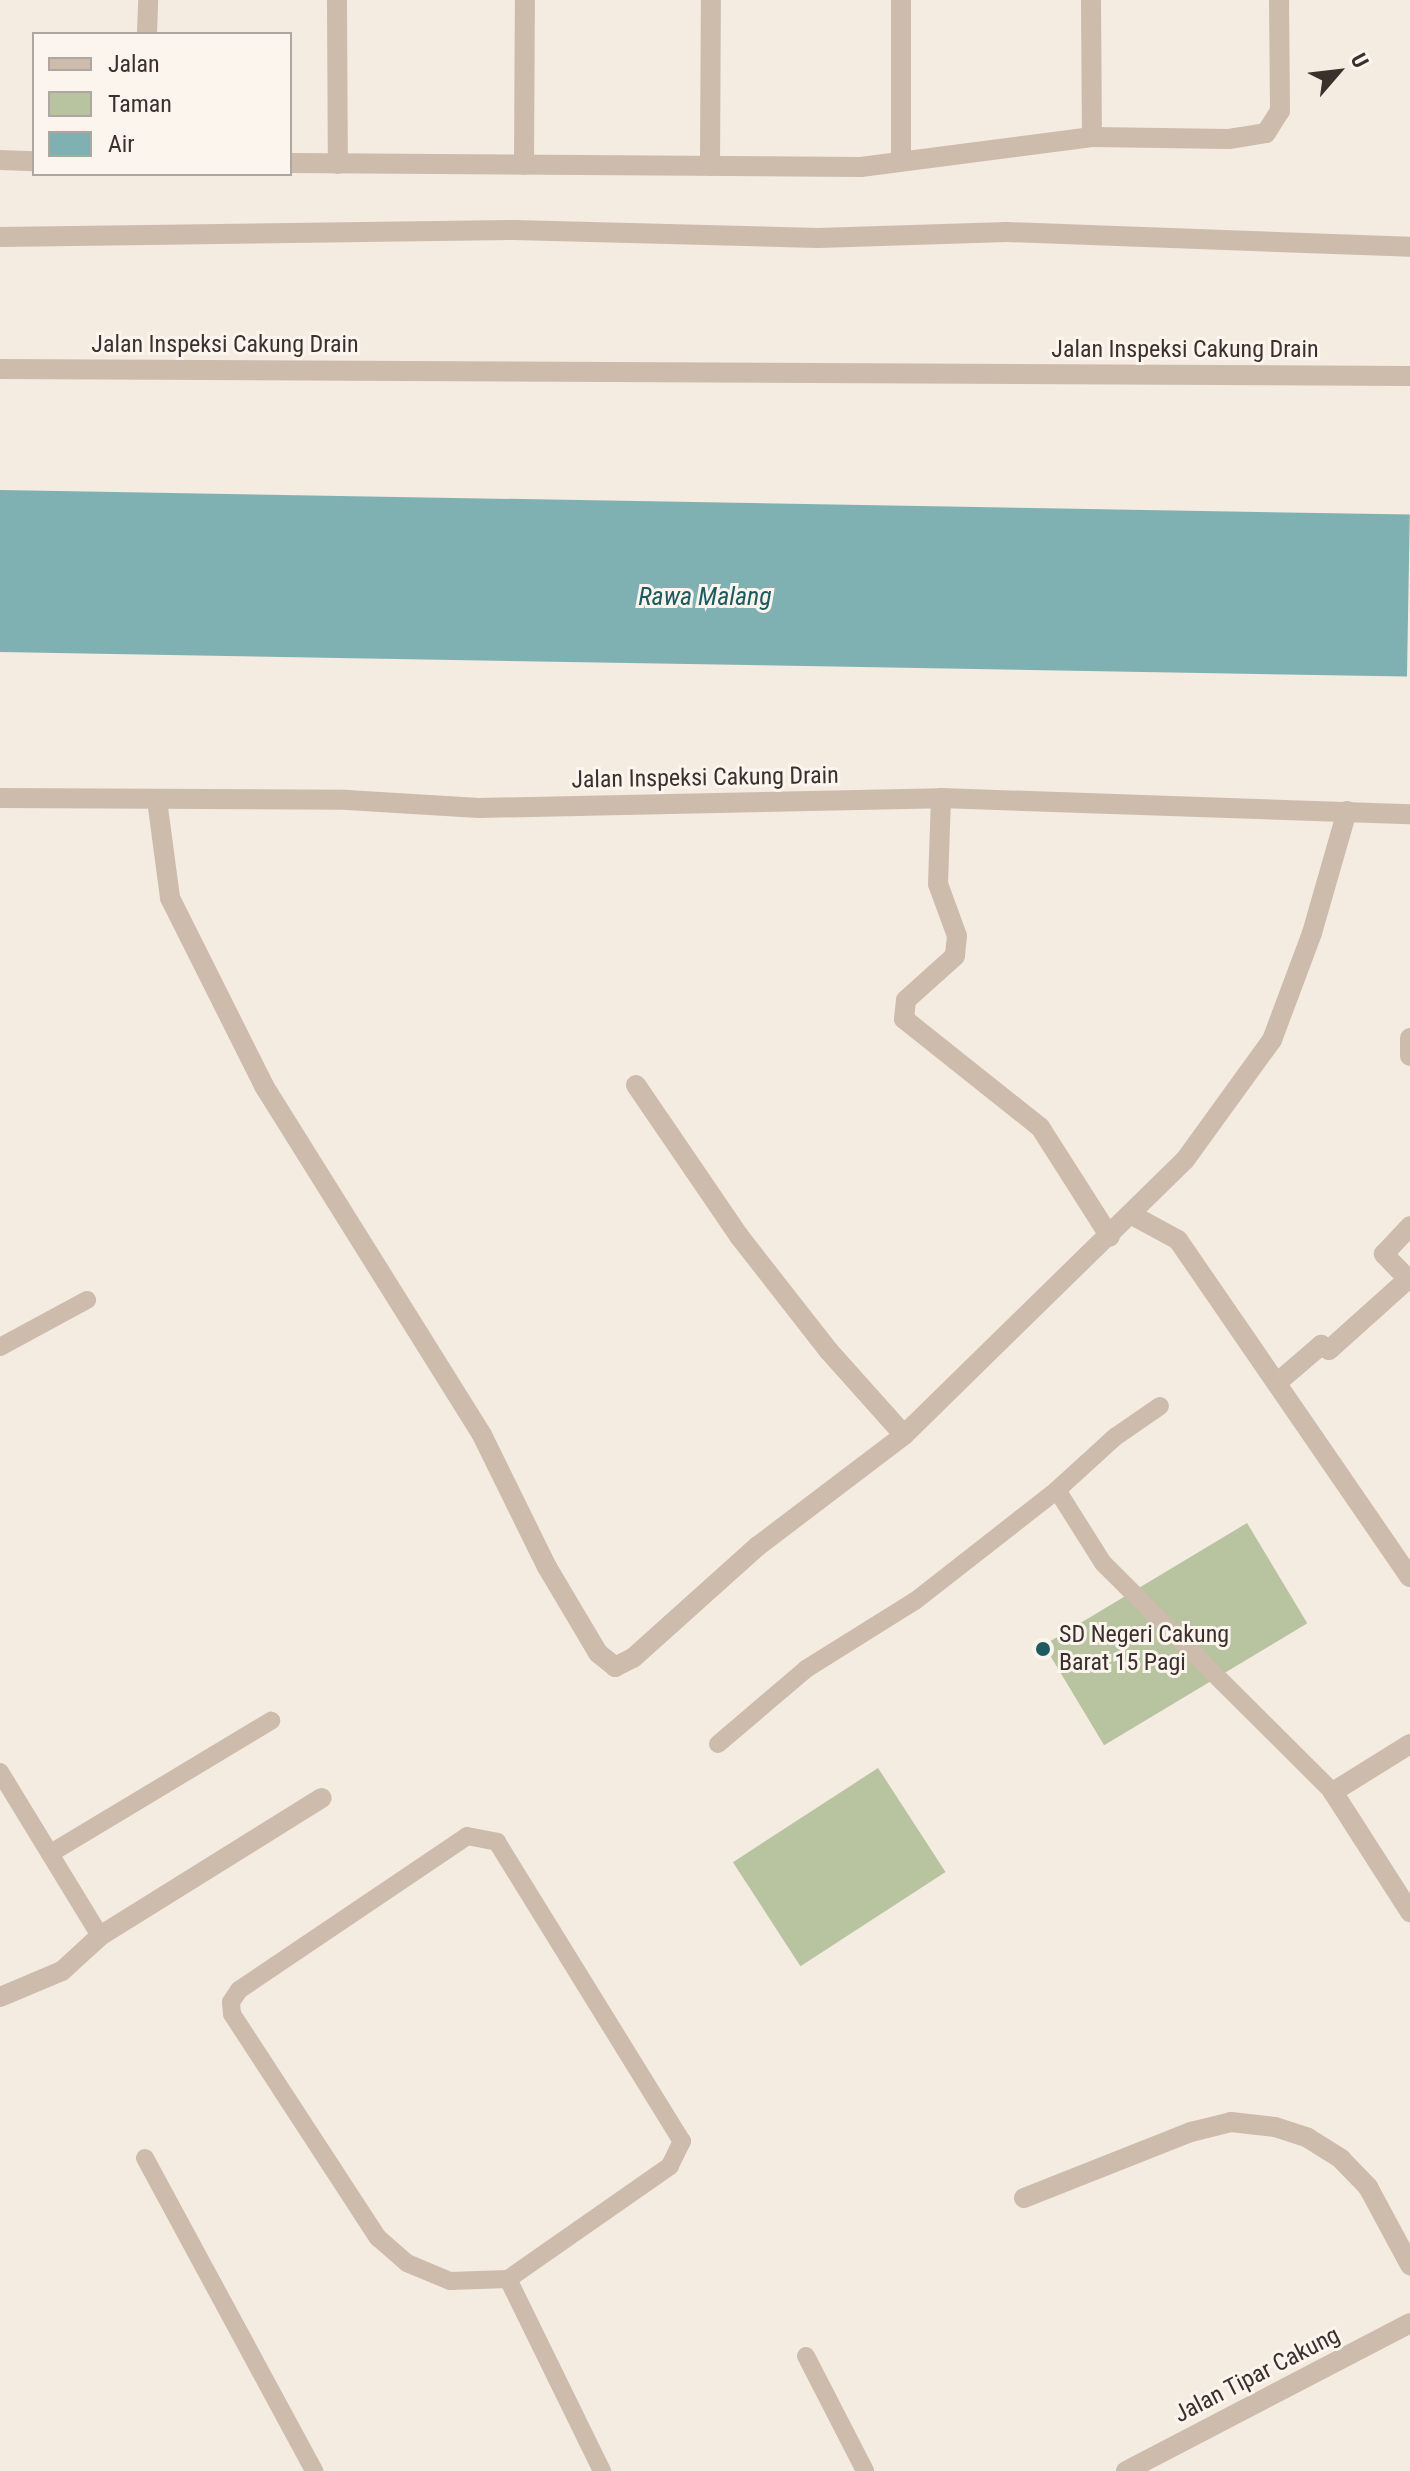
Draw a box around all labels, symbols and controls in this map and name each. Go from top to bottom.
legend [32,32,292,176]
north arrow [1298,32,1378,112]
text: U [1346,49,1374,72]
text: Jalan [108,50,160,78]
text: Taman [108,90,172,118]
text: Air [108,130,135,158]
street label: Jalan Inspeksi Cakung Drain [91,331,359,359]
street label: Jalan Inspeksi Cakung Drain [1051,336,1319,364]
water label: Rawa Malang [638,581,772,613]
street label: Jalan Inspeksi Cakung Drain [571,761,839,795]
place label: SD Negeri Cakung Barat 15 Pagi [1059,1621,1229,1677]
marker: SD Negeri Cakung Barat 15 Pagi [1034,1640,1052,1658]
street label: Jalan Tipar Cakung [1169,2321,1345,2429]

